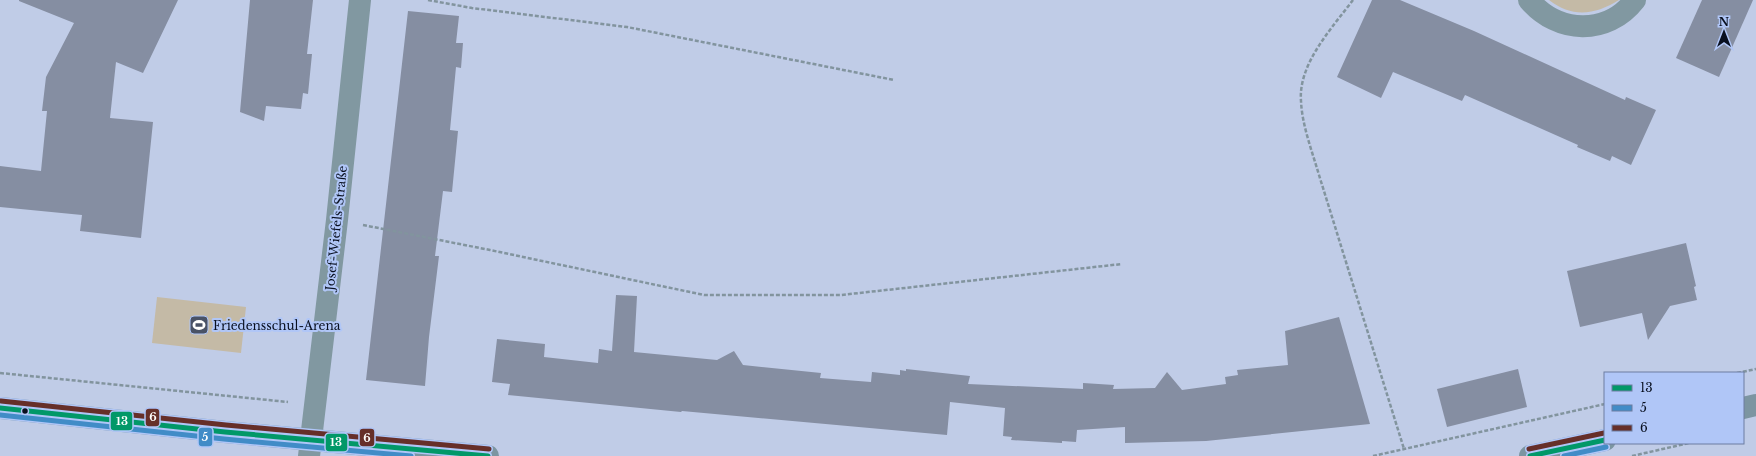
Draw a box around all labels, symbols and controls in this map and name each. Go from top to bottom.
north arrow [1704,12,1744,52]
text: N [1719,15,1730,29]
street label: Josef-Wiefels-Straße [322,165,350,293]
sports icon: Friedensschul-Arena [188,314,210,336]
place label: Friedensschul-Arena [213,318,341,333]
legend [1604,372,1744,444]
text: 13 [1640,380,1653,395]
text: 5 [1640,400,1647,415]
unlabelled marker [20,406,30,416]
line badge: 6 [145,408,160,427]
text: 6 [149,410,157,424]
line badge: 13 [110,411,133,431]
text: 13 [116,414,128,428]
text: 6 [1640,420,1648,435]
line badge: 5 [198,427,213,447]
line badge: 6 [359,428,375,447]
text: 5 [202,430,209,444]
text: 6 [363,431,371,445]
line badge: 13 [325,433,348,452]
text: 13 [330,435,342,449]

